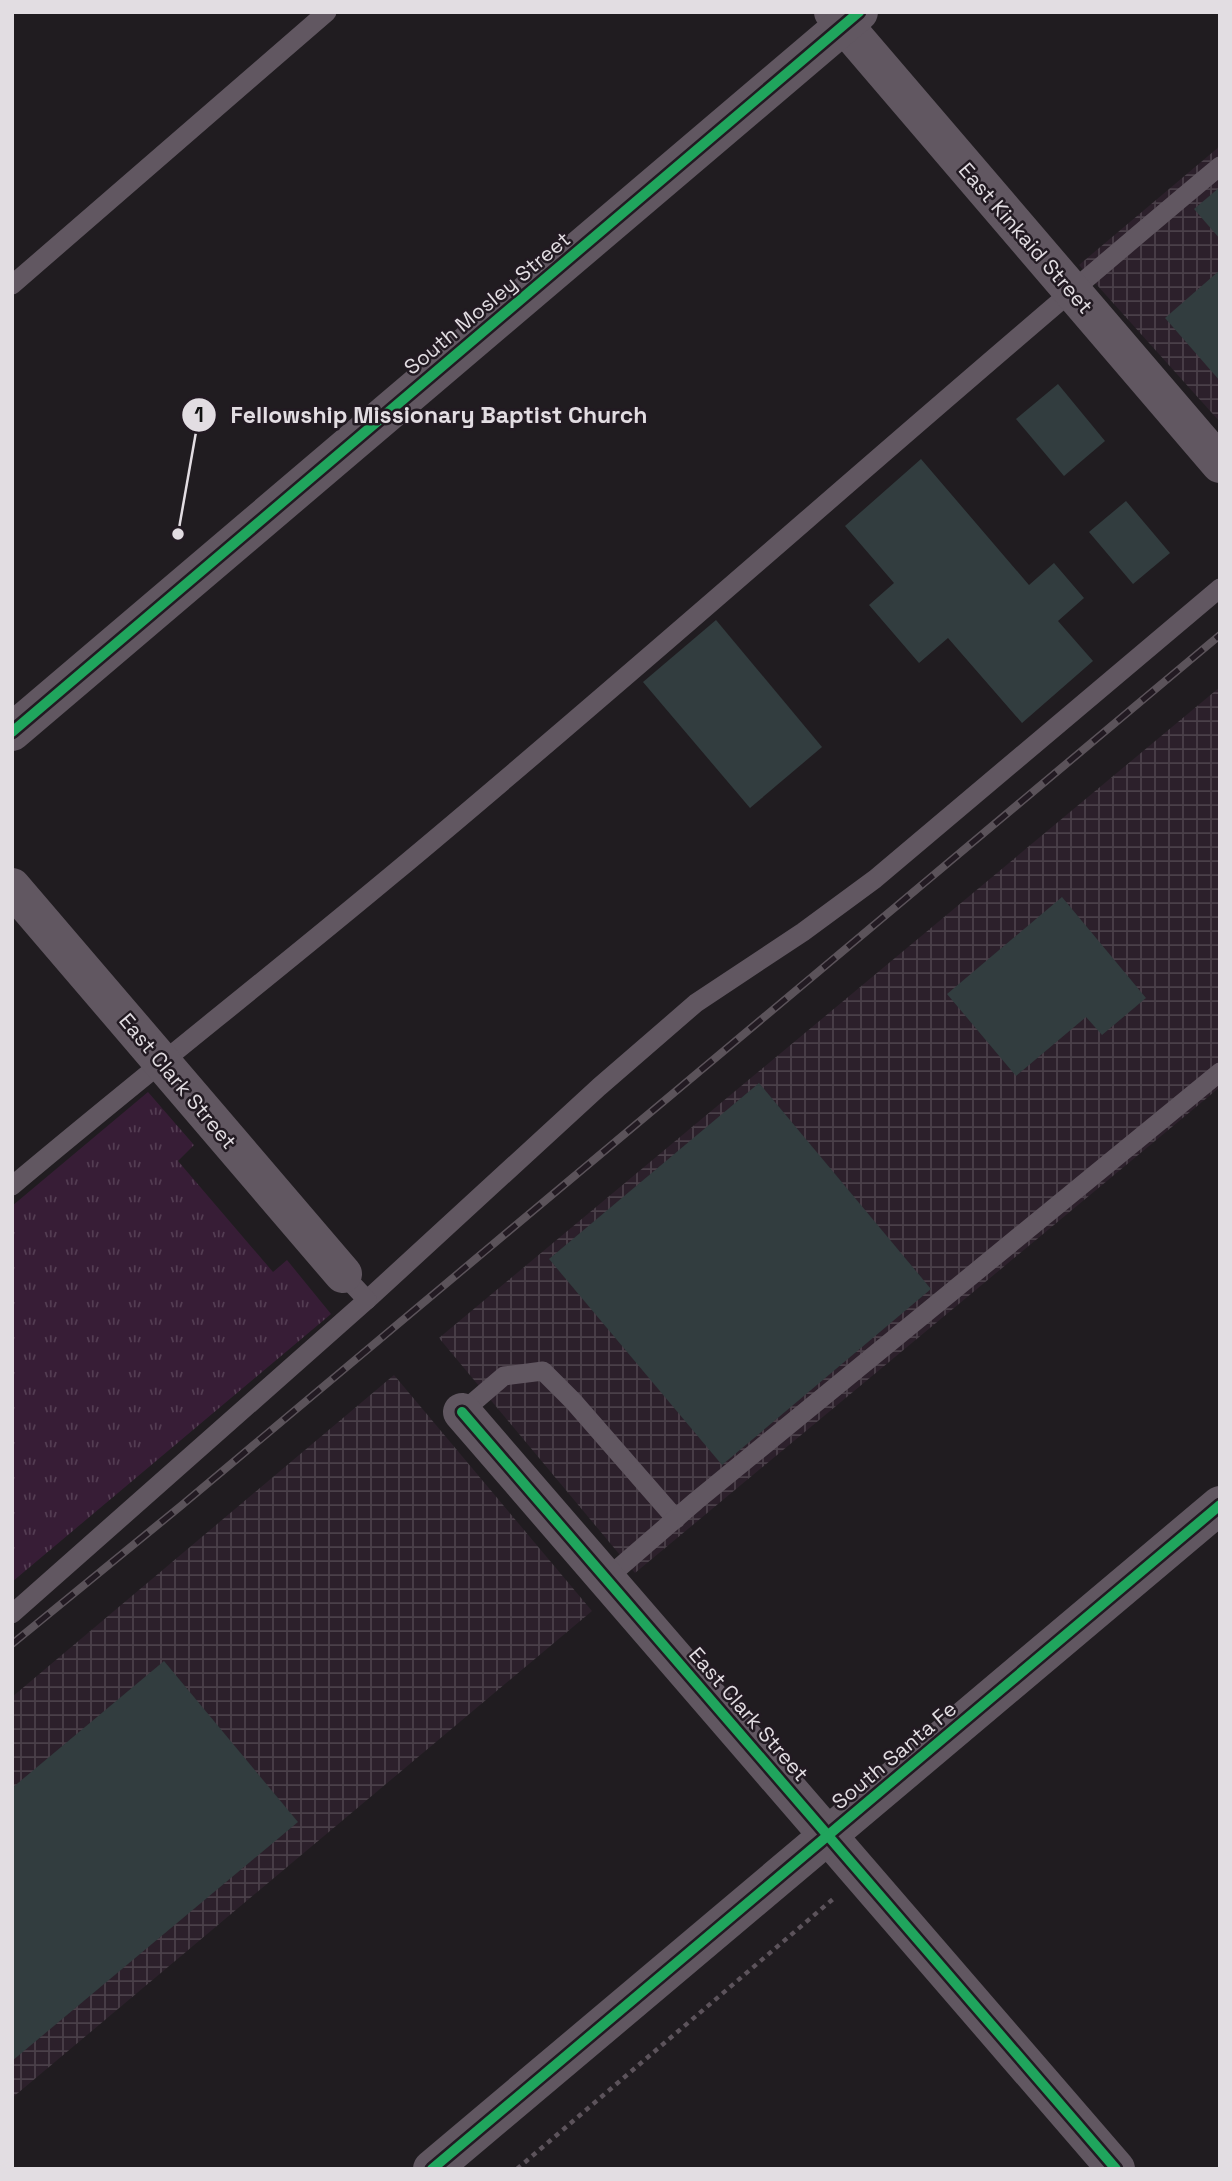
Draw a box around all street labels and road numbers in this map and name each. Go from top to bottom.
street label: East Kinkaid Street [953,157,1099,319]
street label: South Mosley Street [398,226,576,380]
street label: East Clark Street [113,1008,243,1154]
street label: East Clark Street [683,1641,815,1787]
street label: South Santa Fe [826,1695,962,1815]

